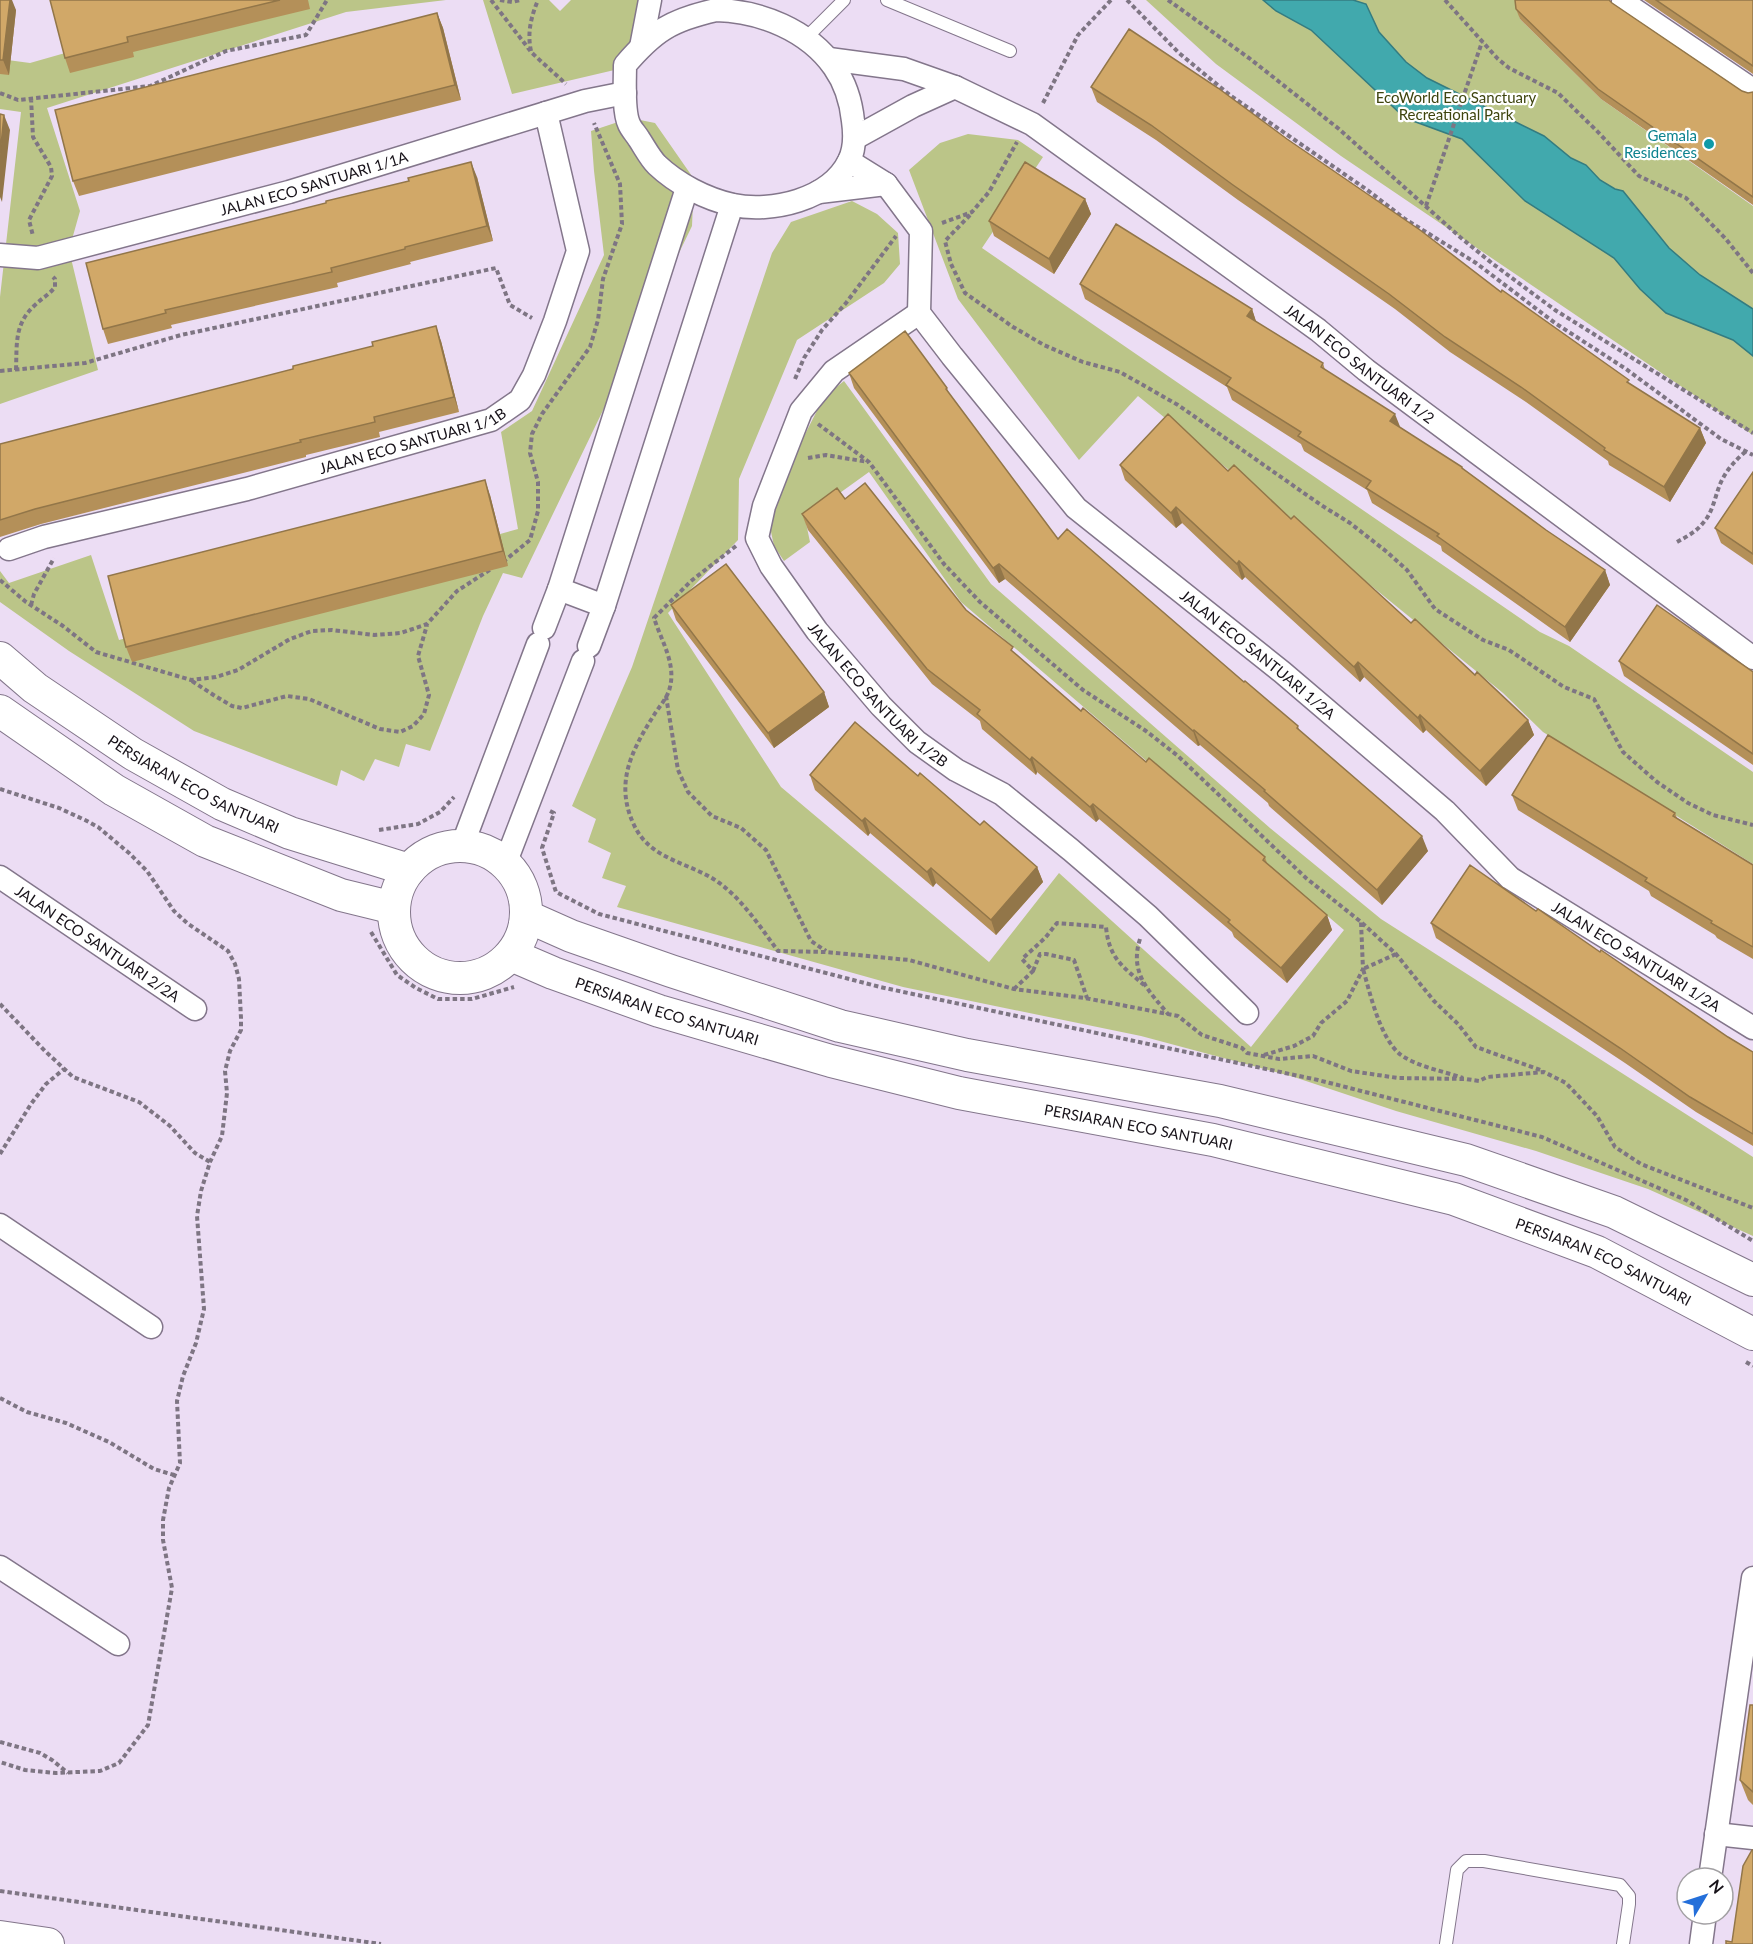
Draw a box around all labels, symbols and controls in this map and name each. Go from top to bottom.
park label: EcoWorld Eco Sanctuary Recreational Park [1376,88,1537,123]
place label: Gemala Residences [1624,126,1697,161]
marker: Gemala Residences [1702,137,1716,151]
street label: JALAN ECO SANTUARI 1/1A [218,147,411,219]
street label: JALAN ECO SANTUARI 1/2 [1281,300,1438,427]
street label: JALAN ECO SANTUARI 1/1B [317,404,509,477]
street label: JALAN ECO SANTUARI 1/2A [1177,586,1340,723]
street label: JALAN ECO SANTUARI 1/2B [805,619,952,770]
street label: PERSIARAN ECO SANTUARI [105,731,282,836]
street label: JALAN ECO SANTUARI 2/2A [12,881,184,1006]
street label: JALAN ECO SANTUARI 1/2A [1549,897,1725,1015]
street label: PERSIARAN ECO SANTUARI [573,973,761,1049]
street label: PERSIARAN ECO SANTUARI [1043,1100,1235,1154]
street label: PERSIARAN ECO SANTUARI [1513,1214,1695,1309]
north arrow [1675,1866,1735,1926]
text: N [1706,1875,1728,1897]

